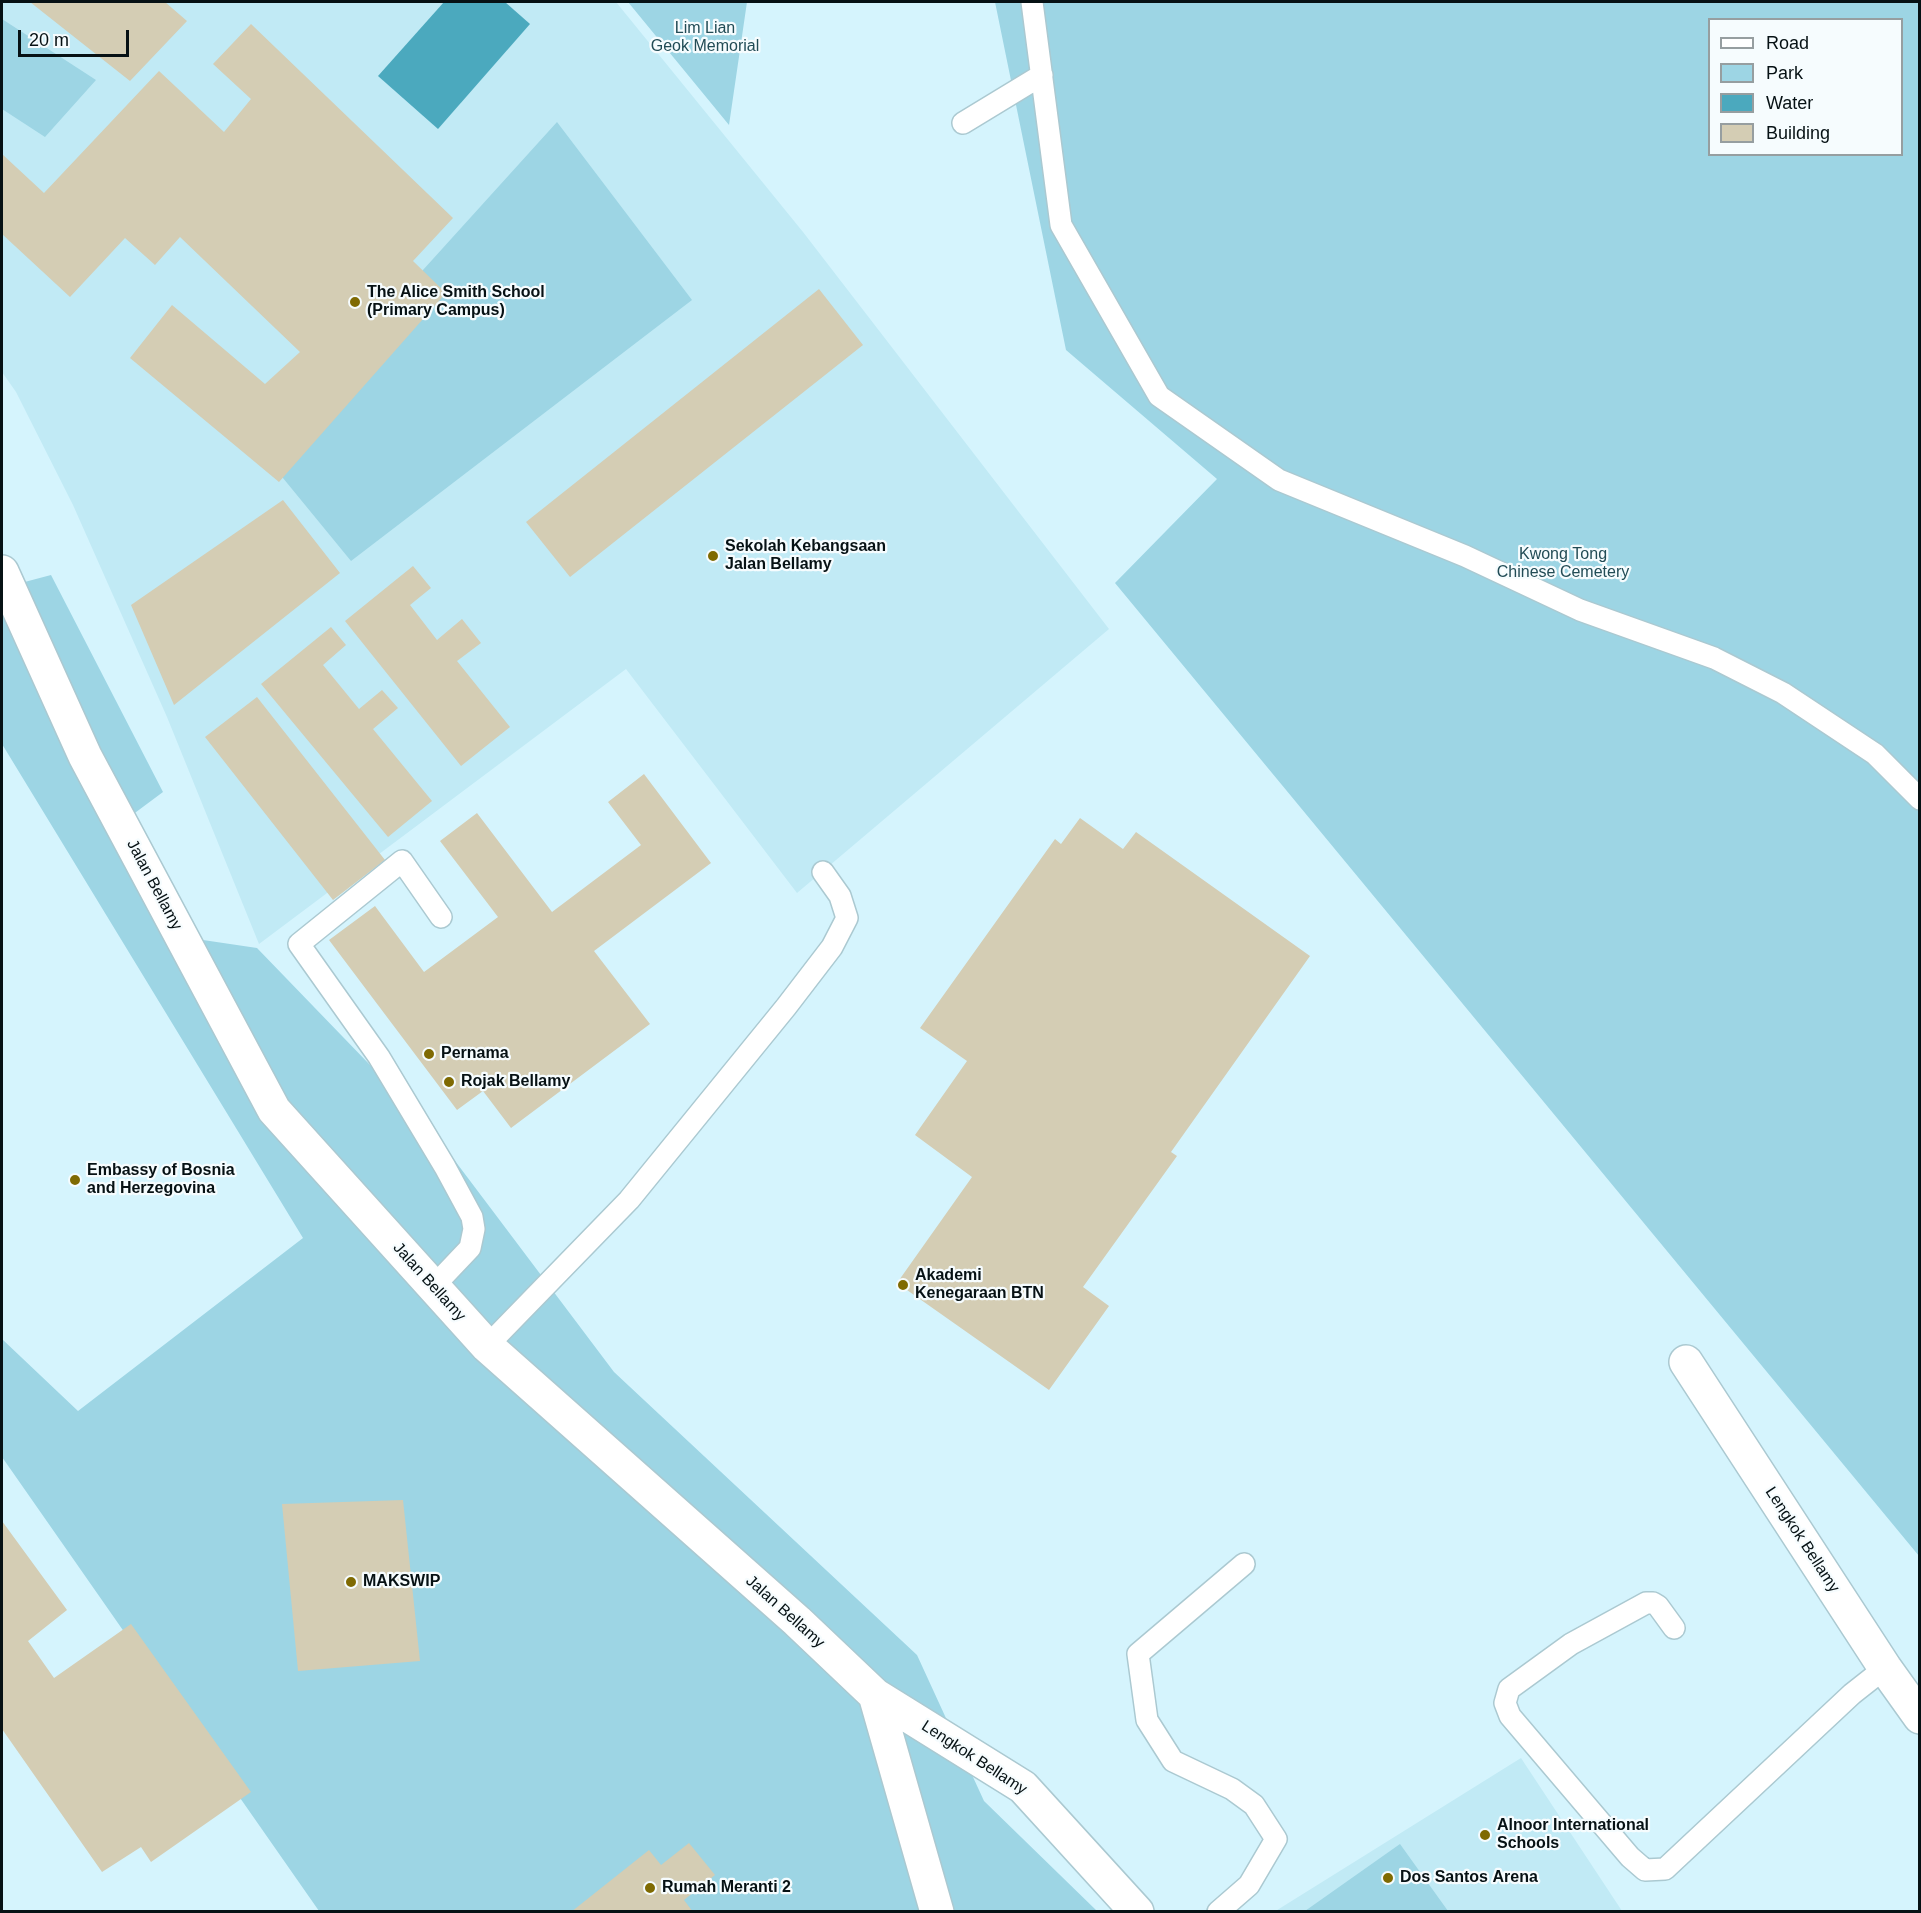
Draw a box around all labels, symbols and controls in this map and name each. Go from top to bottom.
scale bar [21,18,132,56]
legend [1708,18,1903,156]
park label: Lim Lian Geok Memorial [651,19,759,57]
text: 20 m [29,30,69,50]
text: Road [1766,33,1809,53]
text: Park [1766,63,1803,83]
text: Water [1766,93,1813,113]
text: Building [1766,123,1830,143]
place label: The Alice Smith School (Primary Campus) [367,283,545,321]
marker: The Alice Smith School (Primary Campus) [348,295,362,309]
place label: Sekolah Kebangsaan Jalan Bellamy [725,537,886,575]
park label: Kwong Tong Chinese Cemetery [1497,545,1629,583]
marker: Sekolah Kebangsaan Jalan Bellamy [706,549,720,563]
street label: Jalan Bellamy [122,837,186,933]
place label: Pernama [441,1044,509,1064]
marker: Pernama [422,1047,436,1061]
place label: Rojak Bellamy [461,1072,570,1092]
marker: Rojak Bellamy [442,1075,456,1089]
place label: Embassy of Bosnia and Herzegovina [87,1161,235,1199]
marker: Embassy of Bosnia and Herzegovina [68,1173,82,1187]
street label: Jalan Bellamy [389,1239,469,1325]
place label: Akademi Kenegaraan BTN [915,1266,1044,1304]
marker: Akademi Kenegaraan BTN [896,1278,910,1292]
street label: Lengkok Bellamy [1761,1484,1843,1596]
place label: MAKSWIP [363,1572,440,1592]
street label: Jalan Bellamy [742,1572,828,1652]
marker: MAKSWIP [344,1575,358,1589]
street label: Lengkok Bellamy [918,1717,1030,1799]
place label: Alnoor International Schools [1497,1816,1649,1854]
marker: Alnoor International Schools [1478,1828,1492,1842]
place label: Dos Santos Arena [1400,1868,1538,1888]
marker: Dos Santos Arena [1381,1871,1395,1885]
place label: Rumah Meranti 2 [662,1878,791,1898]
marker: Rumah Meranti 2 [643,1881,657,1895]

